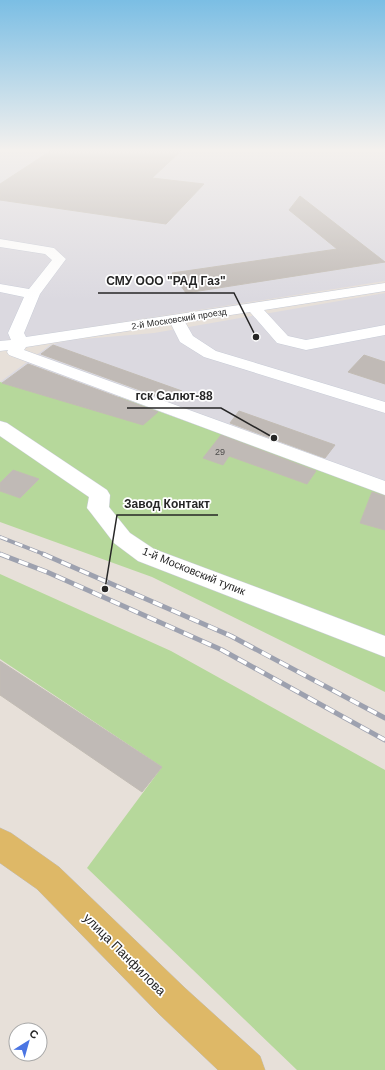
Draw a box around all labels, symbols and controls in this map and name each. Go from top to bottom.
callout: СМУ ООО "РАД Газ" [98,269,234,293]
text: СМУ ООО "РАД Газ" [106,274,226,288]
street label: 2-й Московский проезд [131,306,228,331]
callout: гск Салют-88 [127,384,221,408]
text: гск Салют-88 [135,389,213,403]
house number: 29 [215,447,225,457]
callout: Завод Контакт [117,491,218,515]
text: Завод Контакт [124,497,210,511]
street label: 1-й Московский тупик [141,545,247,597]
street label: улица Панфилова [80,910,169,999]
north arrow [8,1022,48,1062]
text: С [27,1027,41,1041]

